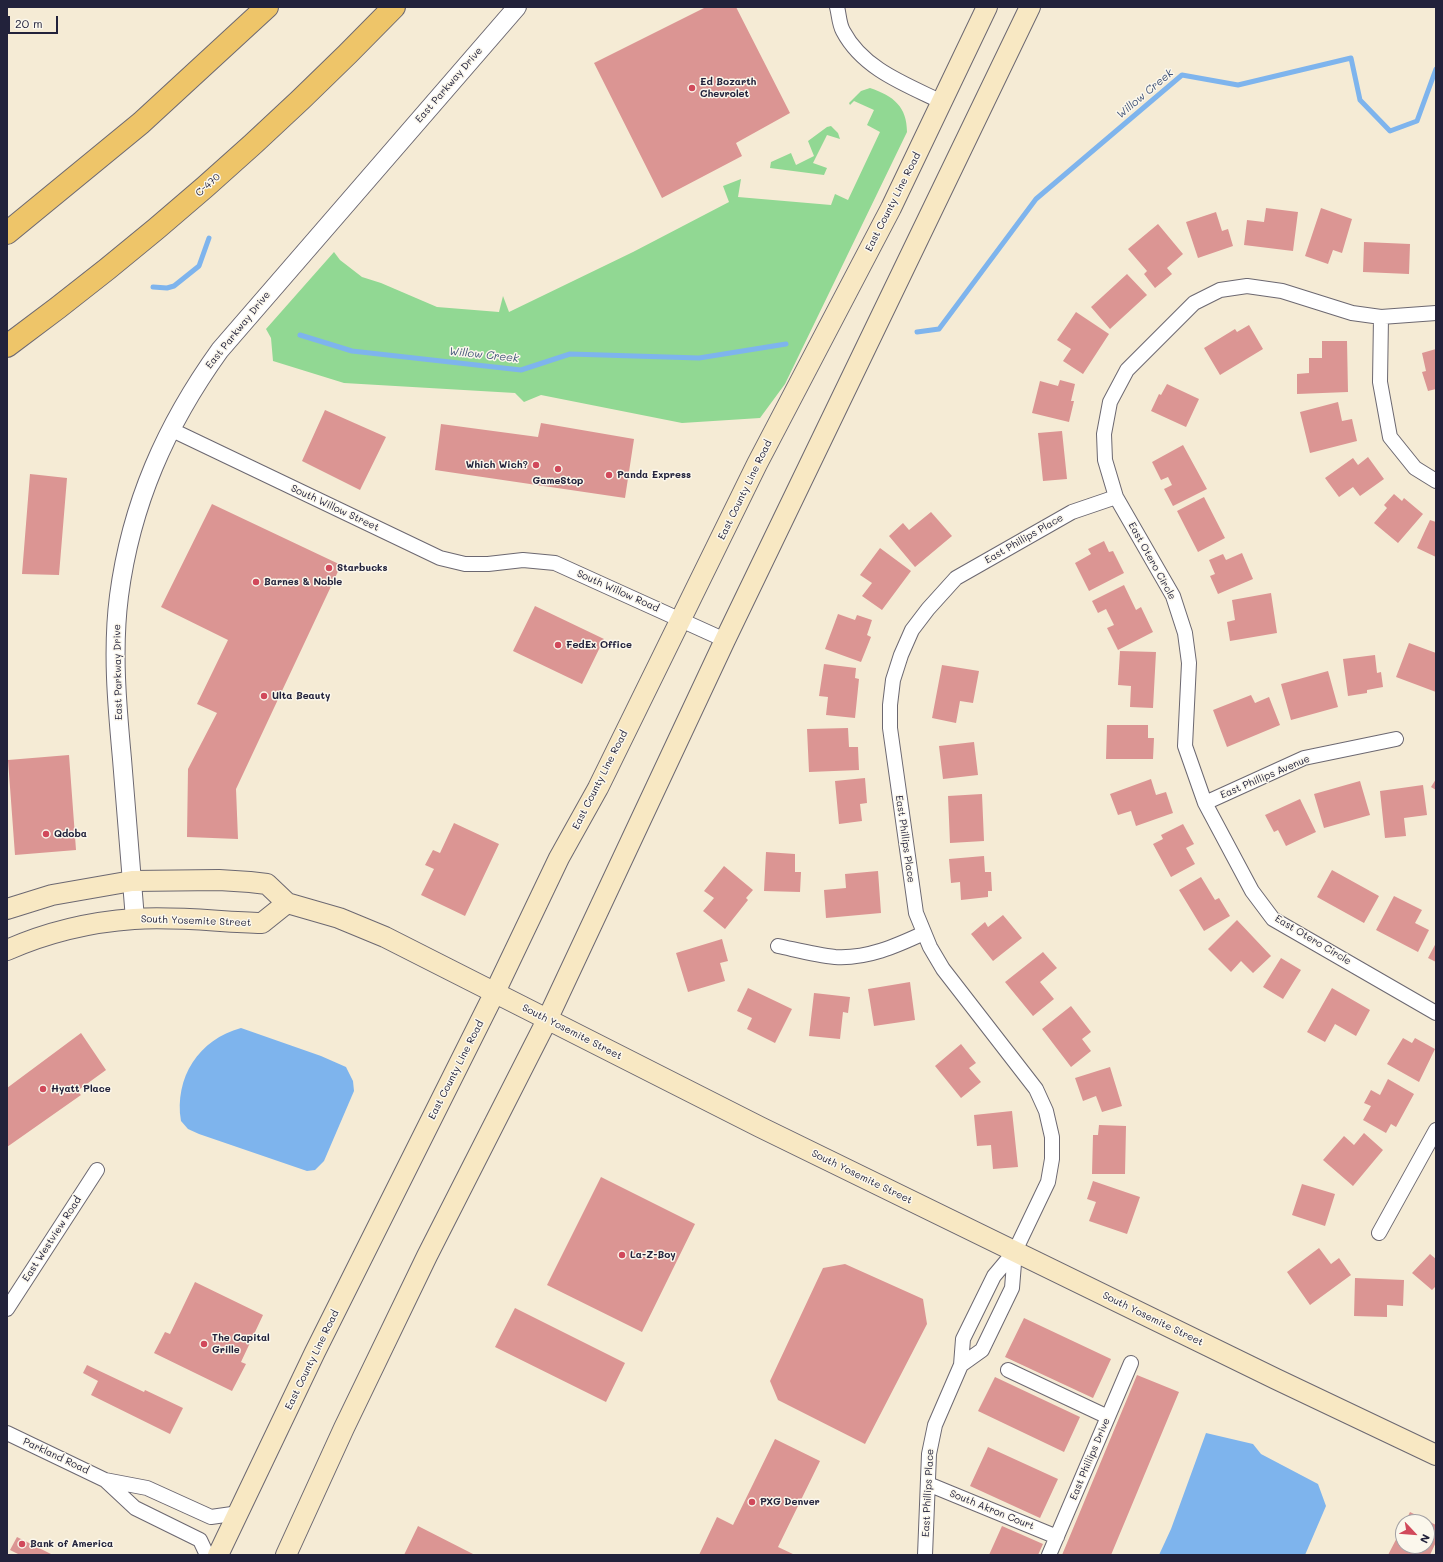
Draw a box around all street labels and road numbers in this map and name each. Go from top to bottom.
street label: East Parkway Drive [413,45,485,125]
street label: East County Line Road [863,151,923,253]
street label: C-470 [193,171,223,199]
street label: East Parkway Drive [203,289,273,371]
street label: East County Line Road [716,438,774,542]
street label: South Willow Street [289,482,381,534]
street label: East Phillips Place [983,512,1065,566]
street label: East Otero Circle [1126,520,1178,602]
street label: South Willow Road [575,567,661,615]
street label: East Parkway Drive [111,624,125,720]
street label: East County Line Road [570,729,630,831]
street label: East Phillips Avenue [1218,753,1312,801]
street label: East Phillips Place [893,794,917,884]
street label: East Otero Circle [1273,912,1353,968]
street label: South Yosemite Street [141,913,251,929]
street label: South Yosemite Street [520,1002,624,1062]
street label: East County Line Road [426,1019,486,1121]
street label: South Yosemite Street [810,1147,914,1207]
street label: East Westview Road [20,1194,84,1284]
street label: South Yosemite Street [1101,1289,1205,1349]
street label: East County Line Road [283,1308,341,1412]
street label: East Phillips Drive [1067,1416,1113,1502]
street label: Parkland Road [21,1435,91,1477]
street label: East Phillips Place [920,1449,936,1537]
street label: South Akron Court [948,1488,1036,1532]

